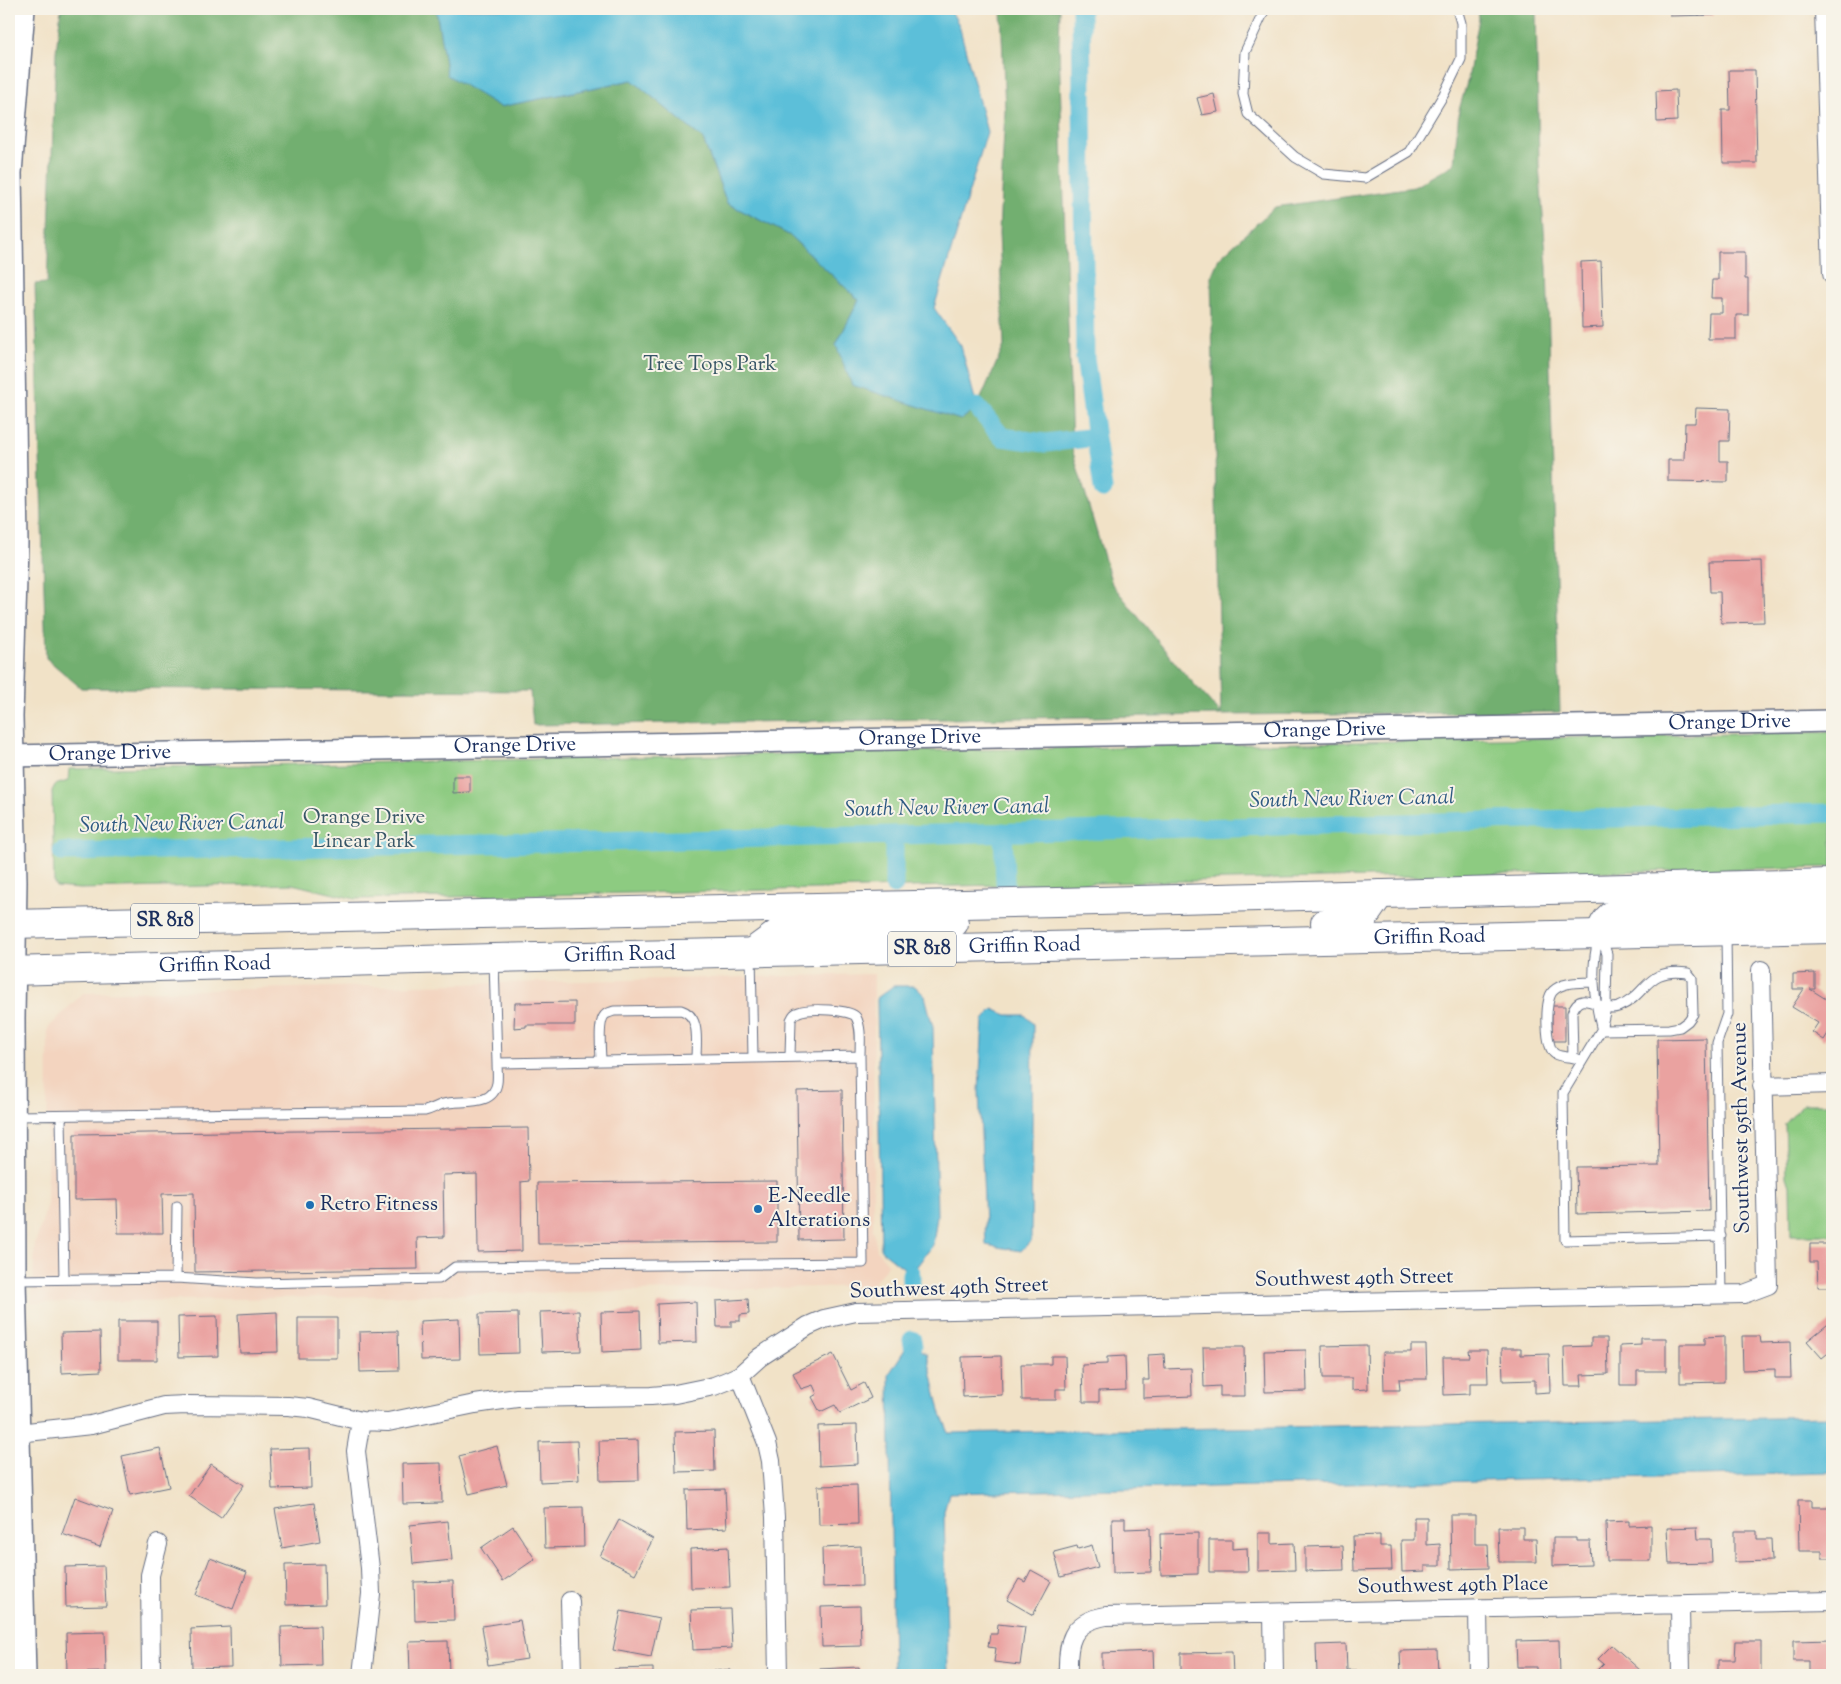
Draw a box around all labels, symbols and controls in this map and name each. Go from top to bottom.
park label: Tree Tops Park [643,350,777,380]
street label: Orange Drive [1668,707,1791,739]
street label: Orange Drive [1263,715,1386,747]
street label: Orange Drive [858,722,981,755]
street label: Orange Drive [453,730,577,762]
street label: Orange Drive [48,738,172,770]
water label: South New River Canal [1249,782,1455,818]
water label: South New River Canal [844,791,1050,827]
park label: Orange Drive Linear Park [303,803,425,857]
water label: South New River Canal [79,807,285,843]
road number: SR 818 [131,904,199,938]
street label: Griffin Road [1373,922,1486,954]
street label: Griffin Road [968,930,1081,963]
road number: SR 818 [888,932,956,966]
street label: Griffin Road [563,939,676,971]
street label: Griffin Road [159,949,271,982]
street label: Southwest 95th Avenue [1725,1022,1759,1234]
place label: E-Needle Alterations [768,1182,870,1236]
place label: Retro Fitness [320,1190,438,1220]
marker: Retro Fitness [304,1199,316,1211]
marker: E-Needle Alterations [752,1203,764,1215]
street label: Southwest 49th Street [1254,1262,1454,1296]
street label: Southwest 49th Street [849,1271,1049,1307]
street label: Southwest 49th Place [1357,1569,1549,1603]

